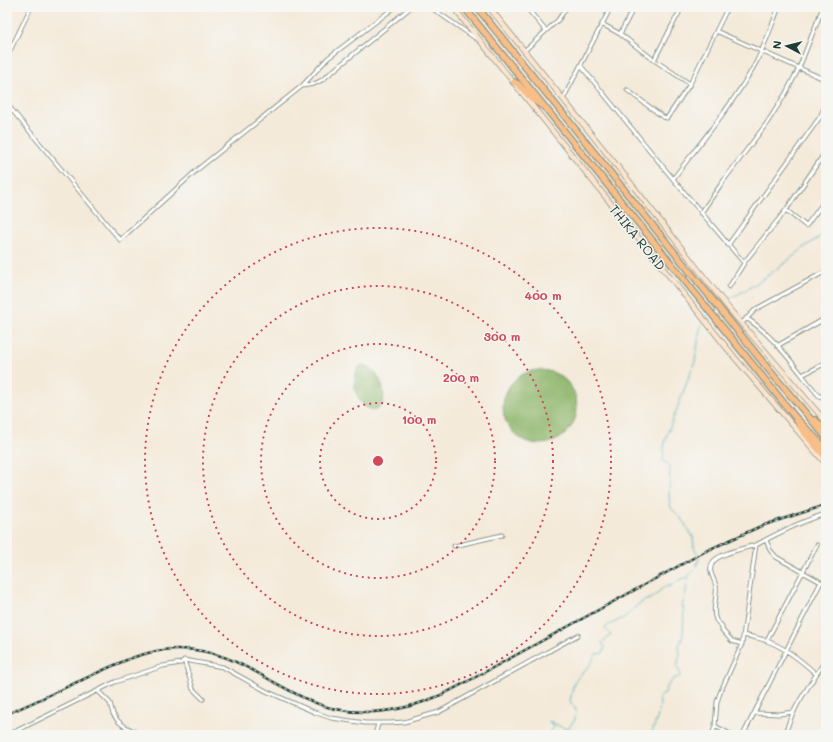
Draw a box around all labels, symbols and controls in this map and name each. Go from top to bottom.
north arrow [767,26,807,66]
text: N [769,40,785,50]
street label: THIKA ROAD [606,201,670,273]
text: 400 m [525,287,561,303]
text: 300 m [484,328,520,344]
text: 200 m [443,369,479,385]
text: 100 m [402,411,436,427]
centre of rings [371,454,385,468]

